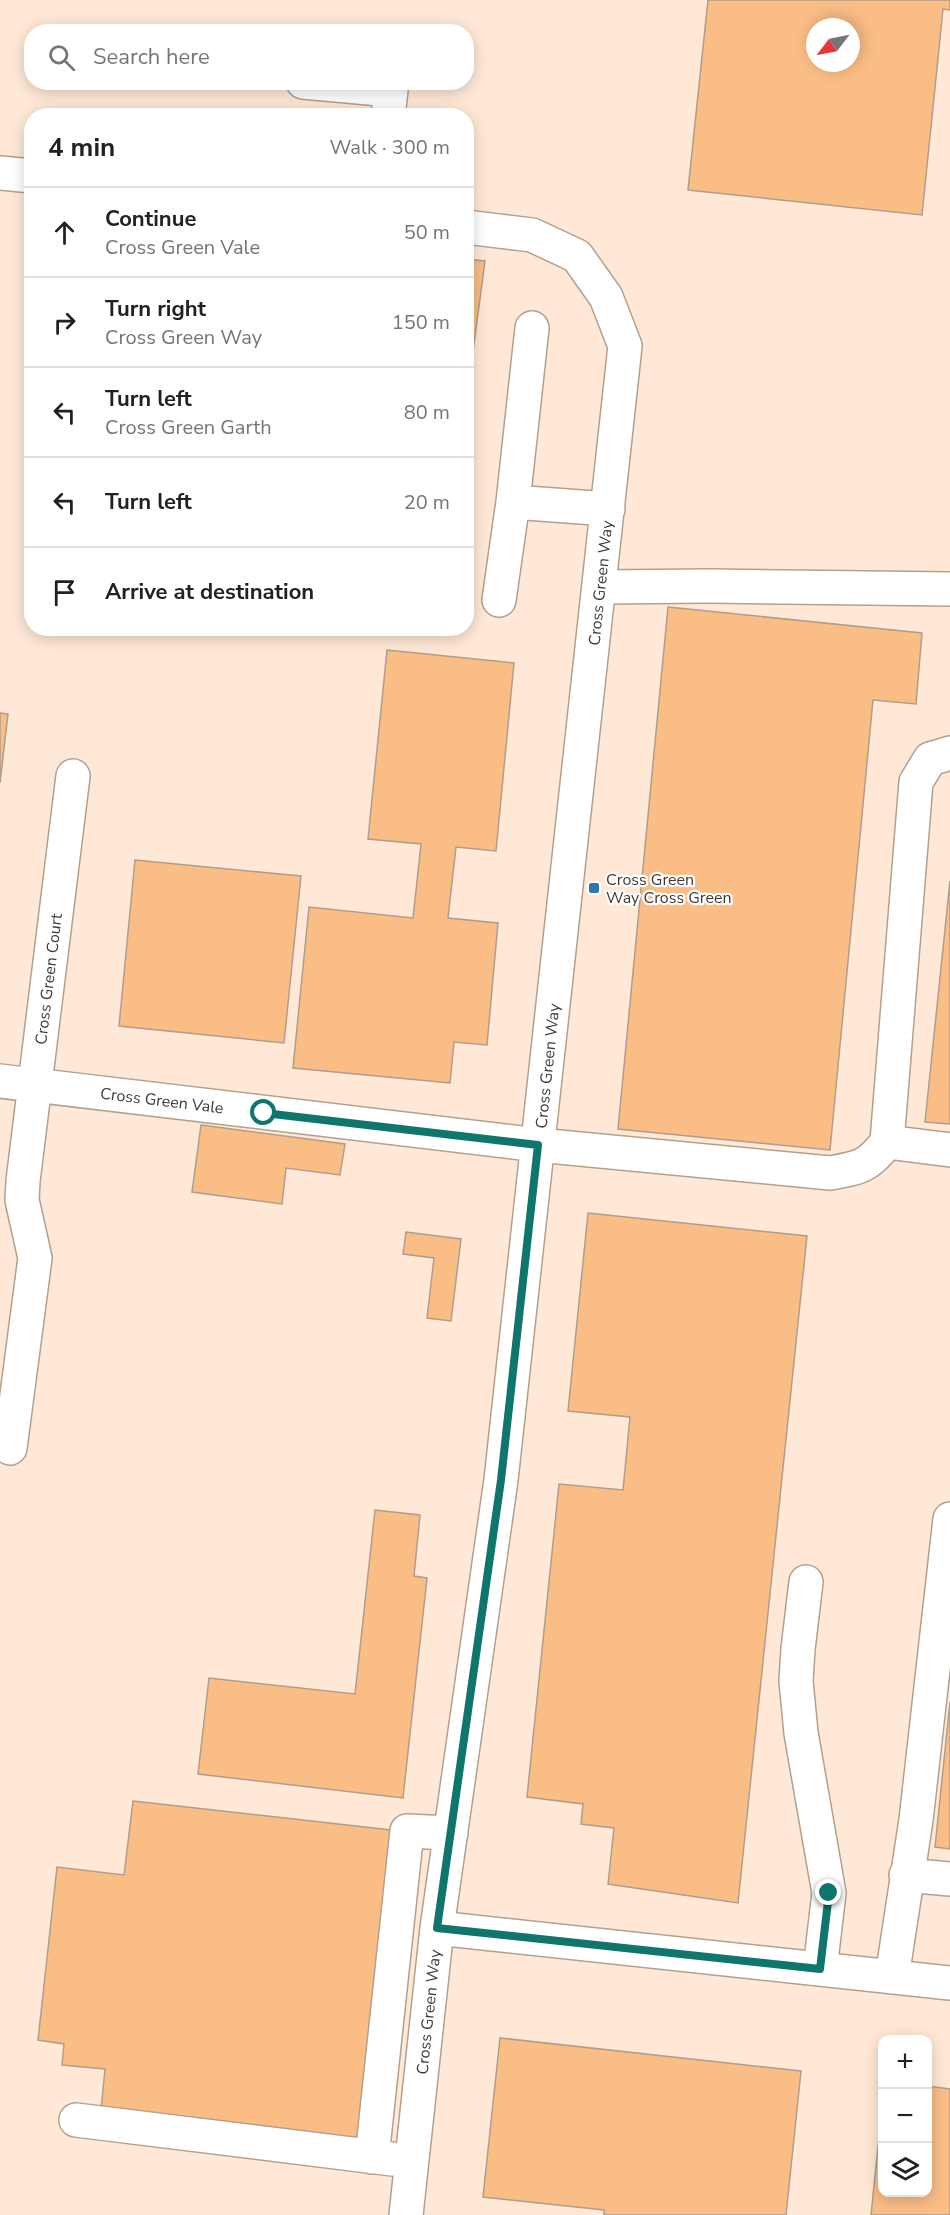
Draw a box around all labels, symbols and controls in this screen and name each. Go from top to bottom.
north arrow [806,18,860,72]
search box [24,24,474,90]
icon: search [45,41,78,74]
text: Search here [93,42,210,72]
text: 4 min [48,130,115,165]
text: Walk · 300 m [330,134,450,161]
text: Continue [105,204,196,234]
icon: ahead [48,216,81,249]
text: 50 m [404,219,450,246]
text: Cross Green Vale [105,234,260,261]
text: Turn right [105,294,206,324]
icon: right [48,306,81,339]
text: 150 m [392,309,450,336]
text: Cross Green Way [105,324,262,351]
text: Turn left [105,384,192,414]
icon: left [48,396,81,429]
text: 80 m [404,399,450,426]
text: Cross Green Garth [105,414,272,441]
icon: left [48,486,81,519]
text: Turn left [105,487,192,517]
text: 20 m [404,489,450,516]
street label: Cross Green Way [583,519,619,647]
icon: arrive [48,576,81,609]
text: Arrive at destination [105,577,314,607]
place label: Cross Green Way Cross Green [606,869,732,909]
marker: Cross Green Way Cross Green [587,881,601,895]
street label: Cross Green Court [30,912,68,1046]
street label: Cross Green Way [530,1002,566,1130]
street label: Cross Green Vale [99,1083,225,1119]
route start [250,1099,276,1125]
route end [815,1879,841,1905]
street label: Cross Green Way [411,1948,447,2076]
map controls [878,2035,932,2197]
button: + [878,2035,932,2089]
button: − [878,2089,932,2143]
button: layers [878,2143,932,2197]

